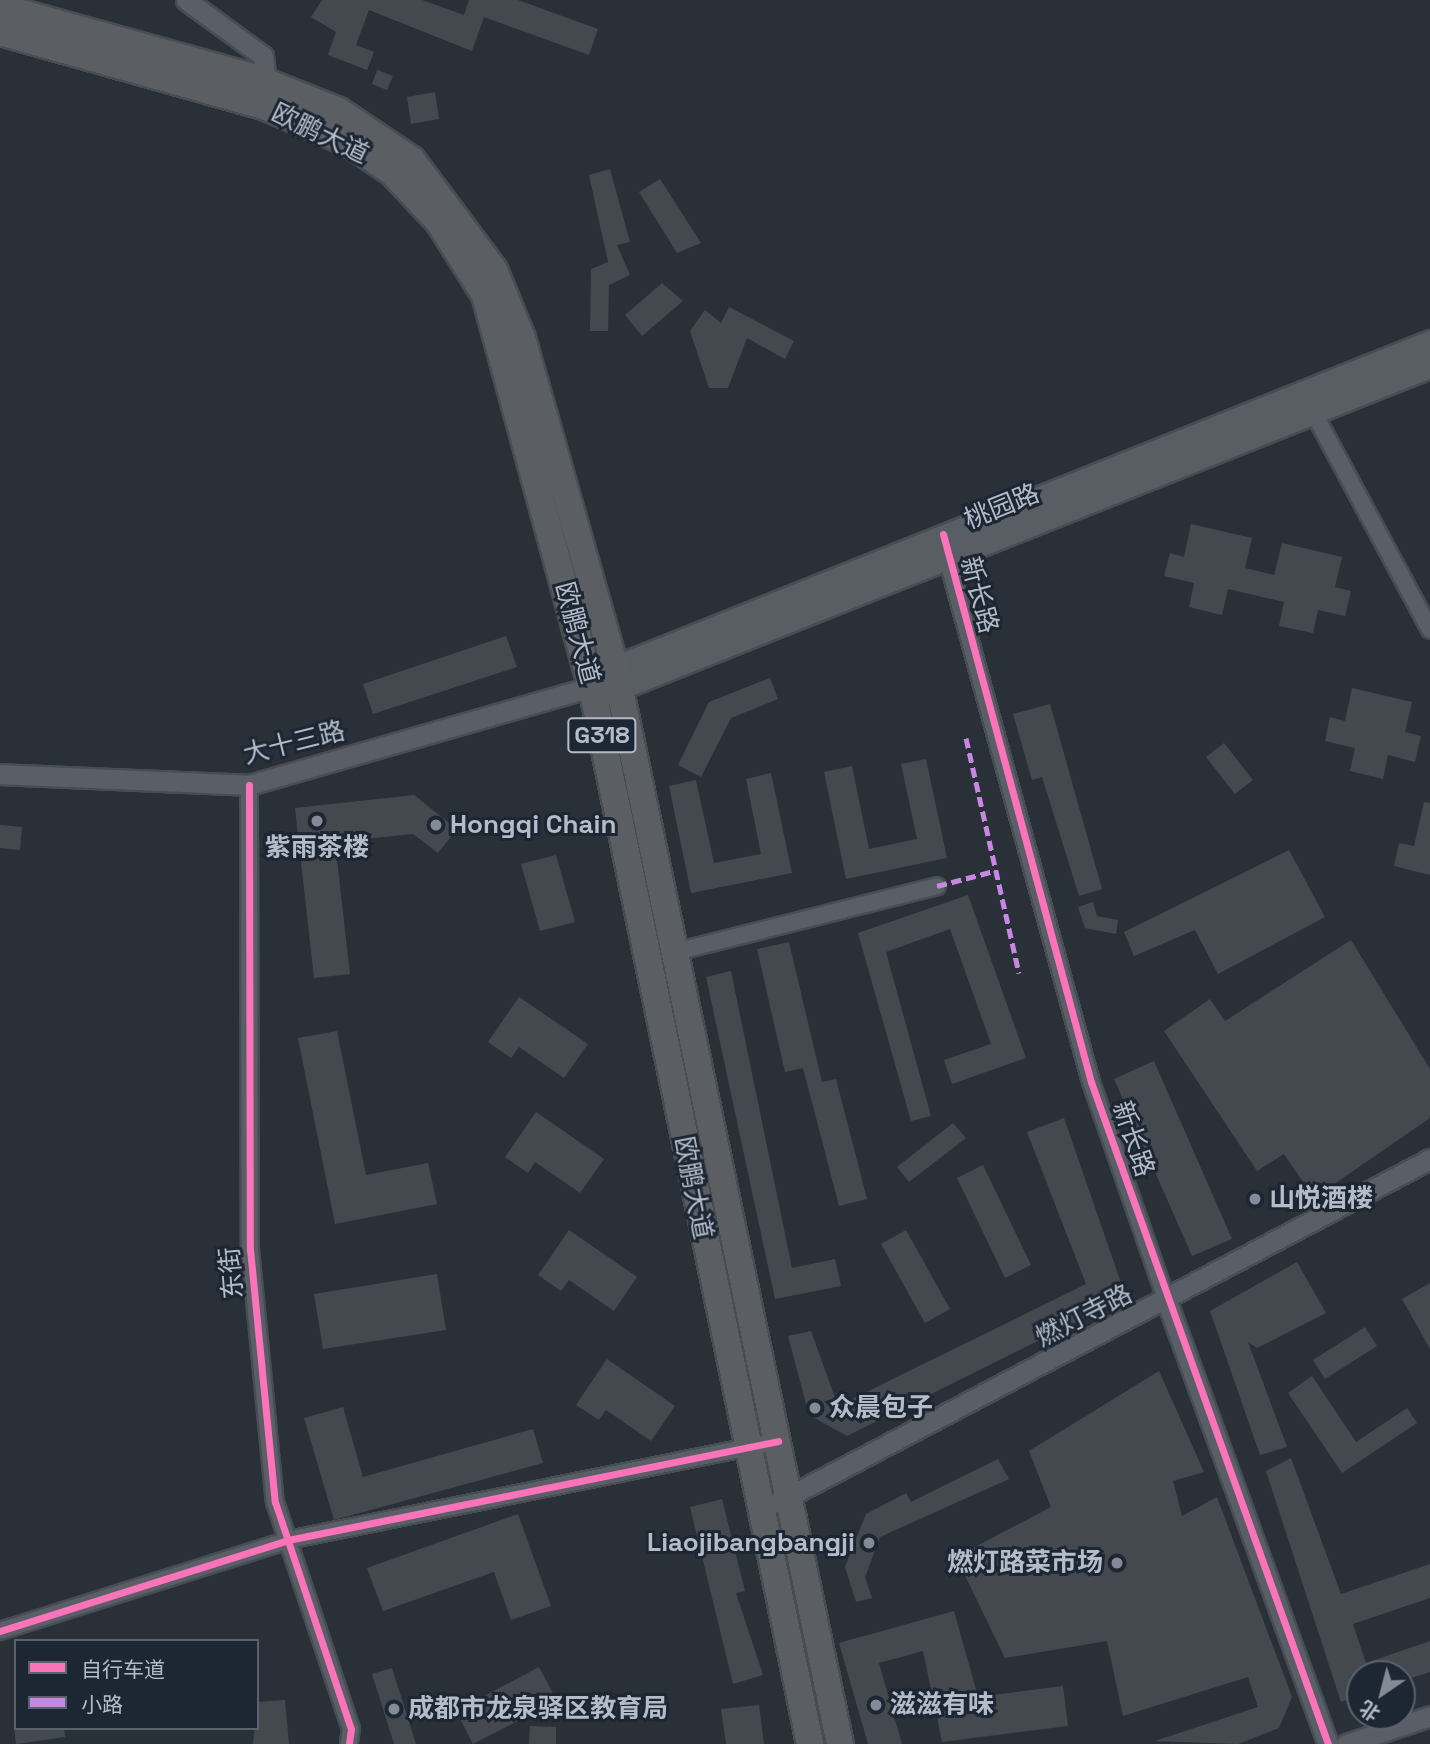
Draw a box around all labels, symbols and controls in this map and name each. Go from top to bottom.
street label: 欧鹏大道 [266,97,374,171]
street label: 桃园路 [960,478,1044,536]
street label: 新长路 [954,553,1004,637]
street label: 欧鹏大道 [548,579,606,687]
road number: G318 [567,714,637,756]
street label: 大十三路 [240,715,348,771]
place label: Hongqi Chain [450,809,616,841]
marker: 紫雨茶楼 [309,813,325,829]
marker: Hongqi Chain [428,817,444,833]
place label: 紫雨茶楼 [265,832,369,864]
street label: 新长路 [1106,1097,1160,1181]
street label: 欧鹏大道 [668,1134,718,1242]
place label: 山悦酒楼 [1269,1183,1373,1215]
marker: 山悦酒楼 [1247,1191,1263,1207]
street label: 东街 [214,1246,250,1300]
street label: 燃灯寺路 [1031,1278,1137,1354]
place label: 众晨包子 [829,1392,933,1424]
marker: 众晨包子 [807,1400,823,1416]
place label: Liaojibangbangji [647,1527,855,1559]
marker: Liaojibangbangji [861,1535,877,1551]
place label: 燃灯路菜市场 [947,1547,1103,1579]
marker: 燃灯路菜市场 [1109,1555,1125,1571]
legend [14,1639,259,1730]
text: 自行车道 [81,1656,165,1683]
north arrow [1346,1660,1416,1730]
place label: 滋滋有味 [890,1689,994,1721]
text: 小路 [81,1691,123,1718]
place label: 成都市龙泉驿区教育局 [408,1693,668,1725]
text: 北 [1355,1695,1385,1727]
marker: 滋滋有味 [868,1697,884,1713]
marker: 成都市龙泉驿区教育局 [386,1701,402,1717]

